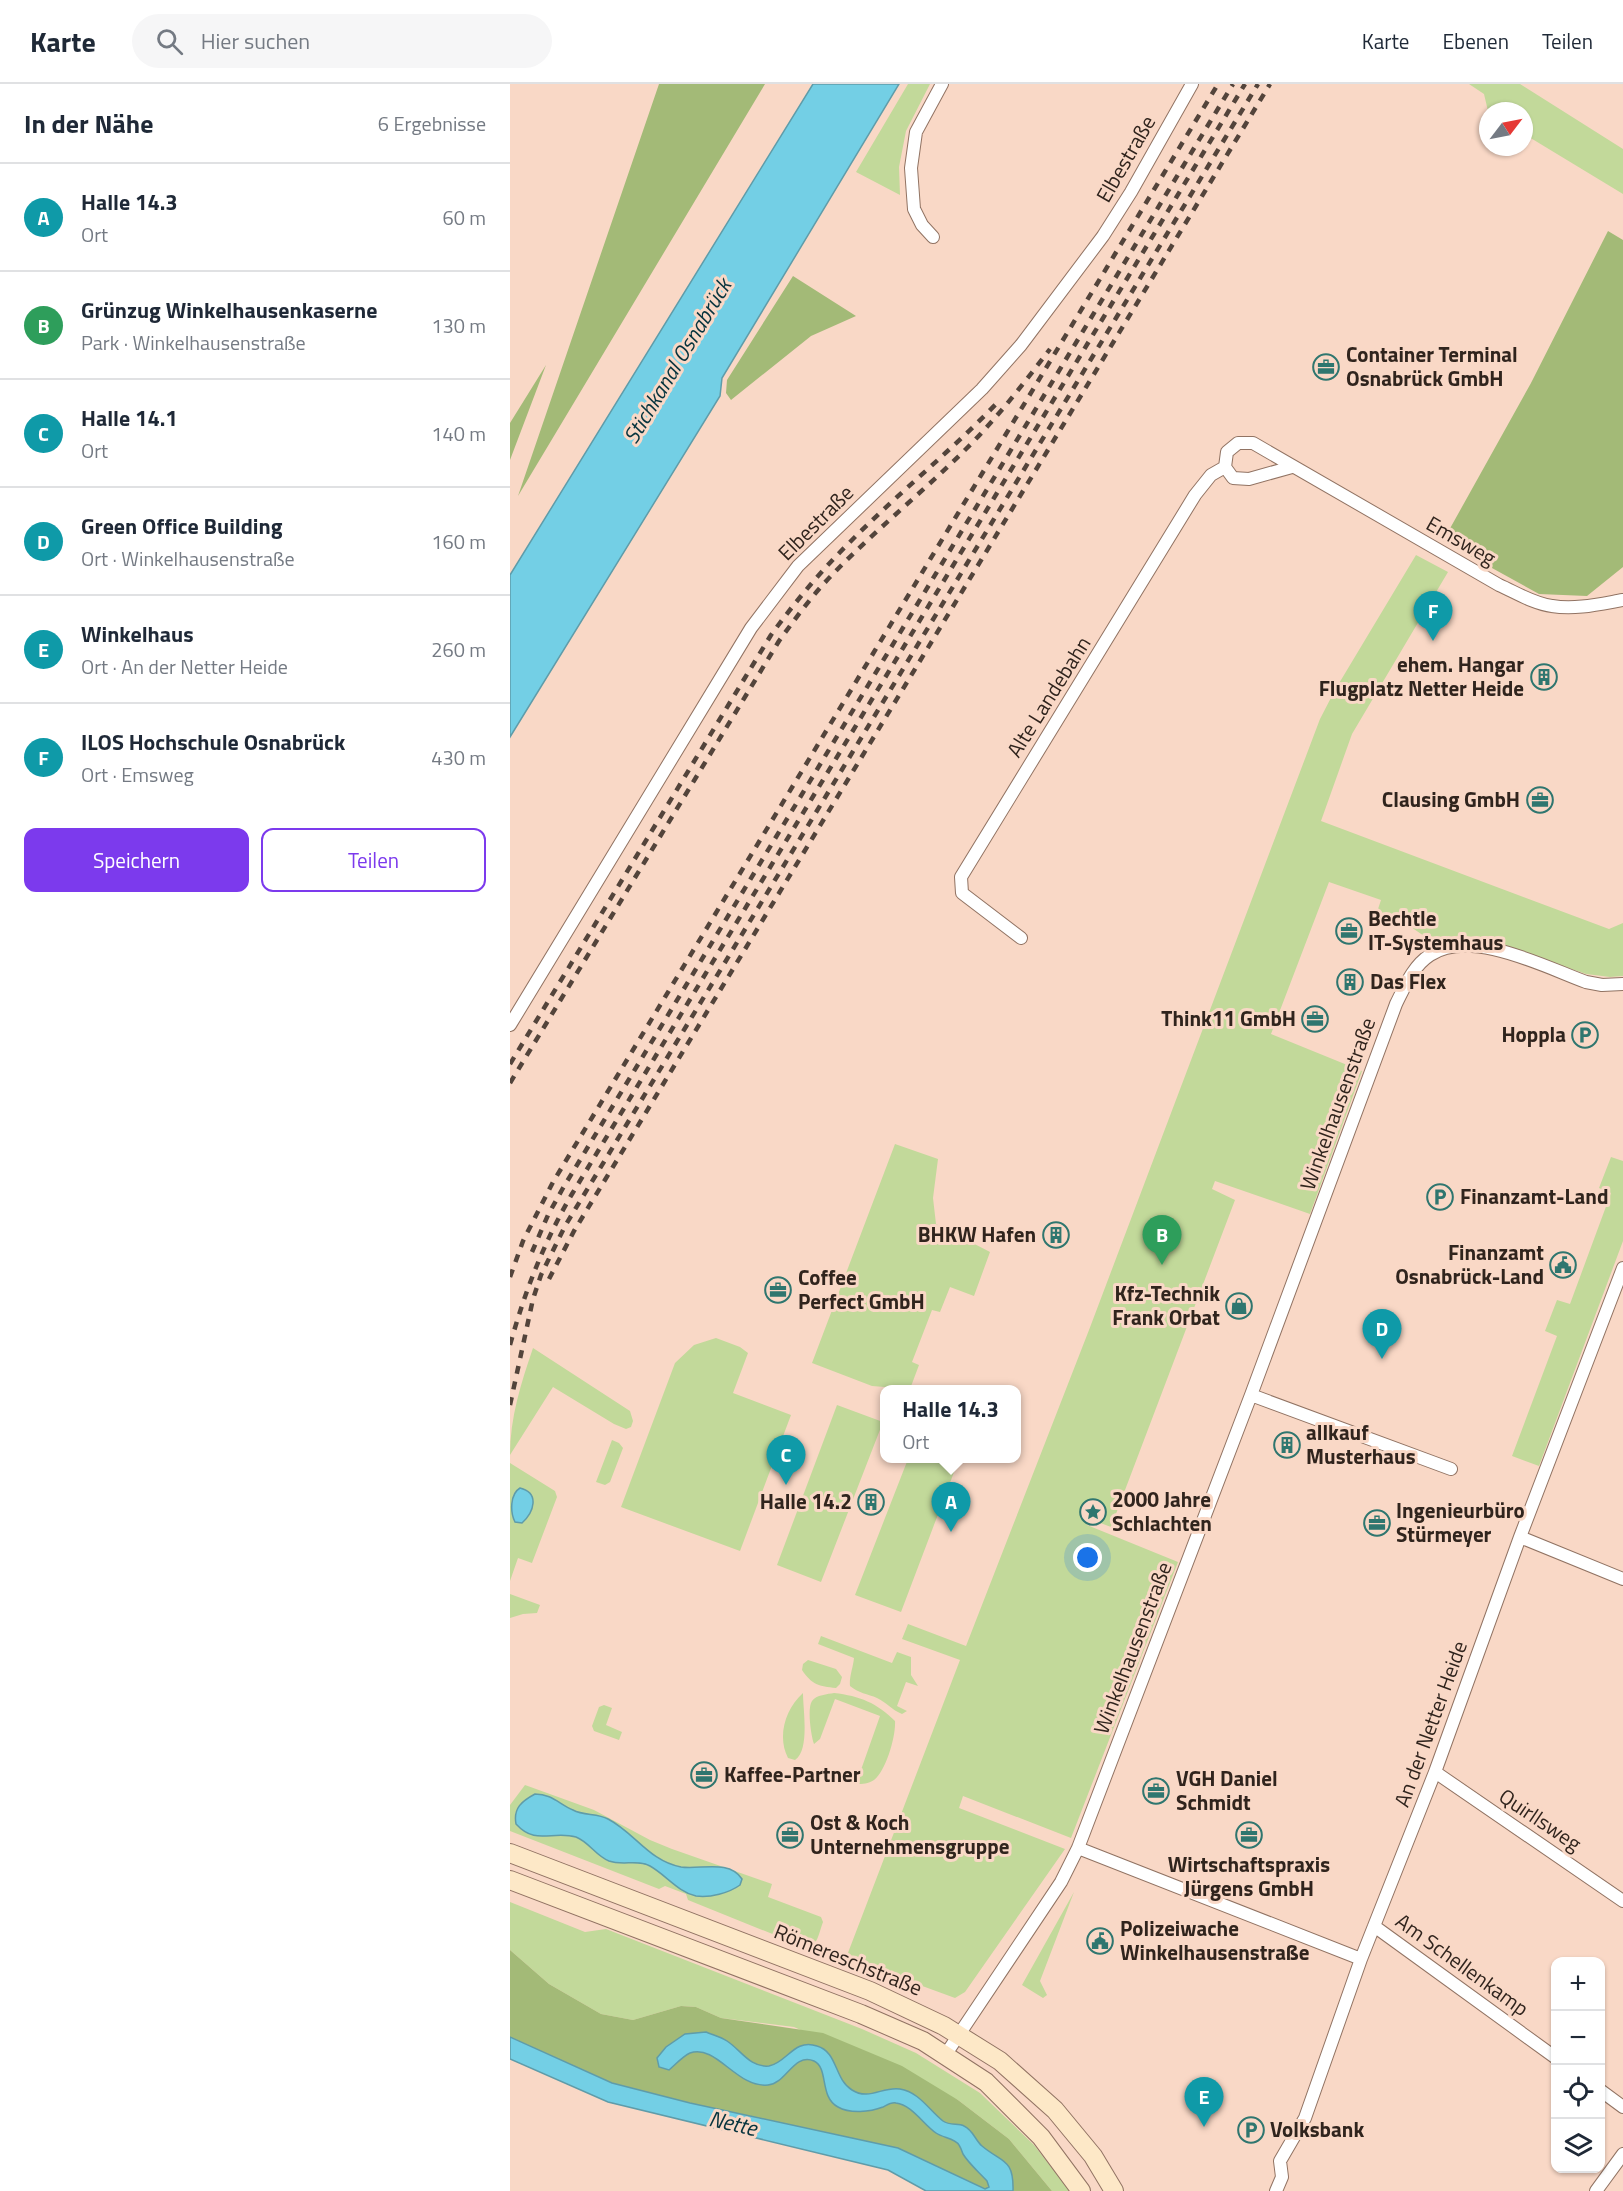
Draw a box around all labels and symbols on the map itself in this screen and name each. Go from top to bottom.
north arrow [1479,102,1533,156]
street label: Elbestraße [1087,109,1163,208]
water label: Stichkanal Osnabrück [614,270,741,450]
place label: Container Terminal Osnabrück GmbH [1346,338,1518,394]
office icon: Container Terminal Osnabrück GmbH [1311,352,1341,382]
street label: Elbestraße [770,477,860,567]
street label: Emsweg [1421,507,1503,573]
pin: F [1414,592,1452,641]
street label: Alte Landebahn [998,630,1098,763]
place label: ehem. Hangar Flugplatz Netter Heide [1319,648,1524,704]
building icon: ehem. Hangar Flugplatz Netter Heide [1529,662,1559,692]
place label: Clausing GmbH [1382,783,1520,815]
office icon: Clausing GmbH [1525,785,1555,815]
place label: Bechtle IT-Systemhaus [1368,902,1504,958]
office icon: Bechtle IT-Systemhaus [1334,916,1364,946]
place label: Das Flex [1370,965,1446,997]
building icon: Das Flex [1335,967,1365,997]
place label: Think11 GmbH [1161,1002,1296,1034]
office icon: Think11 GmbH [1300,1004,1330,1034]
street label: Winkelhausenstraße [1291,1013,1383,1195]
place label: Hoppla [1501,1018,1566,1050]
parking icon: Hoppla [1570,1020,1600,1050]
place label: Finanzamt-Land [1460,1180,1608,1212]
parking icon: Finanzamt-Land [1425,1182,1455,1212]
pin: B [1142,1216,1182,1265]
place label: BHKW Hafen [918,1218,1036,1250]
building icon: BHKW Hafen [1041,1220,1071,1250]
place label: Finanzamt Osnabrück-Land [1395,1236,1544,1292]
public building icon: Finanzamt Osnabrück-Land [1548,1250,1578,1280]
place label: Coffee Perfect GmbH [798,1261,925,1317]
office icon: Coffee Perfect GmbH [763,1275,793,1305]
place label: Kfz-Technik Frank Orbat [1112,1277,1220,1333]
shop icon: Kfz-Technik Frank Orbat [1224,1291,1254,1321]
pin: D [1362,1310,1402,1359]
place label: allkauf Musterhaus [1306,1416,1416,1472]
building icon: allkauf Musterhaus [1272,1430,1302,1460]
pin: C [766,1436,806,1485]
pin: A [932,1482,970,1532]
place label: 2000 Jahre Schlachten [1112,1483,1212,1539]
place label: Halle 14.2 [760,1485,852,1517]
building icon: Halle 14.2 [856,1487,886,1517]
place label: Ingenieurbüro Stürmeyer [1396,1494,1525,1550]
place icon: 2000 Jahre Schlachten [1078,1497,1108,1527]
office icon: Ingenieurbüro Stürmeyer [1362,1508,1392,1538]
your location [1073,1543,1102,1572]
street label: Winkelhausenstraße [1085,1557,1180,1738]
street label: An der Netter Heide [1385,1636,1475,1811]
place label: Kaffee-Partner [724,1758,861,1790]
office icon: Kaffee-Partner [689,1760,719,1790]
place label: VGH Daniel Schmidt [1176,1762,1278,1818]
office icon: VGH Daniel Schmidt [1141,1776,1171,1806]
street label: Quirllsweg [1493,1780,1588,1859]
place label: Ost & Koch Unternehmensgruppe [810,1806,1009,1862]
office icon: Ost & Koch Unternehmensgruppe [775,1820,805,1850]
office icon: Wirtschaftspraxis Jürgens GmbH [1234,1820,1264,1850]
place label: Wirtschaftspraxis Jürgens GmbH [1168,1848,1330,1904]
street label: Am Schellenkamp [1389,1905,1536,2024]
place label: Polizeiwache Winkelhausenstraße [1120,1912,1309,1968]
street label: Römereschstraße [769,1915,927,2003]
public building icon: Polizeiwache Winkelhausenstraße [1085,1926,1115,1956]
pin: E [1184,2078,1224,2127]
water label: Nette [706,2101,762,2145]
place label: Volksbank [1270,2113,1364,2145]
parking icon: Volksbank [1236,2115,1266,2145]

